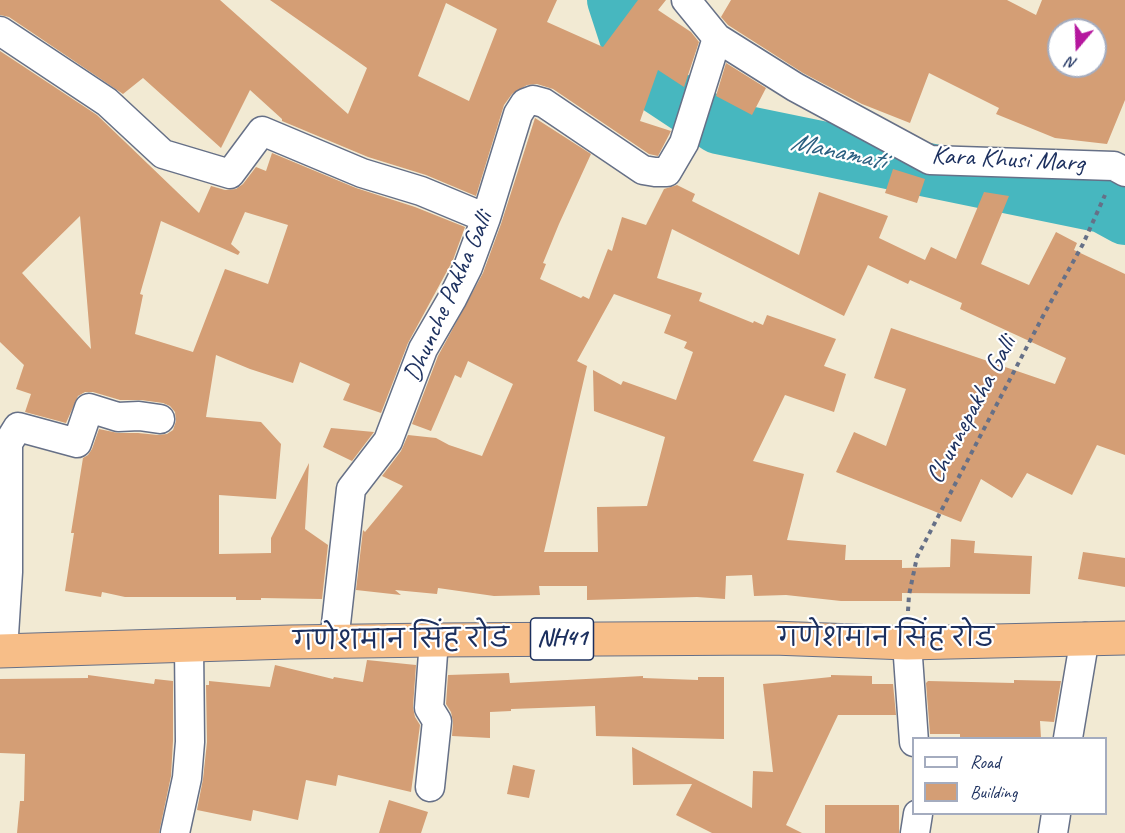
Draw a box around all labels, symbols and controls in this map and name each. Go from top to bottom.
north arrow [1047,18,1107,78]
text: N [1064,52,1080,74]
water label: Manamati [788,126,888,178]
street label: Kara Khusi Marg [931,140,1085,180]
street label: Dhunche Pakha Galli [397,207,501,387]
street label: Chunnepakha Galli [920,331,1024,489]
road number: NH41 [530,618,594,660]
street label: गणेशमान सिंह रोड [778,623,994,655]
street label: गणेशमान सिंह रोड [293,624,509,658]
legend [912,737,1107,815]
text: Road [970,751,1000,773]
text: Building [970,781,1017,803]

